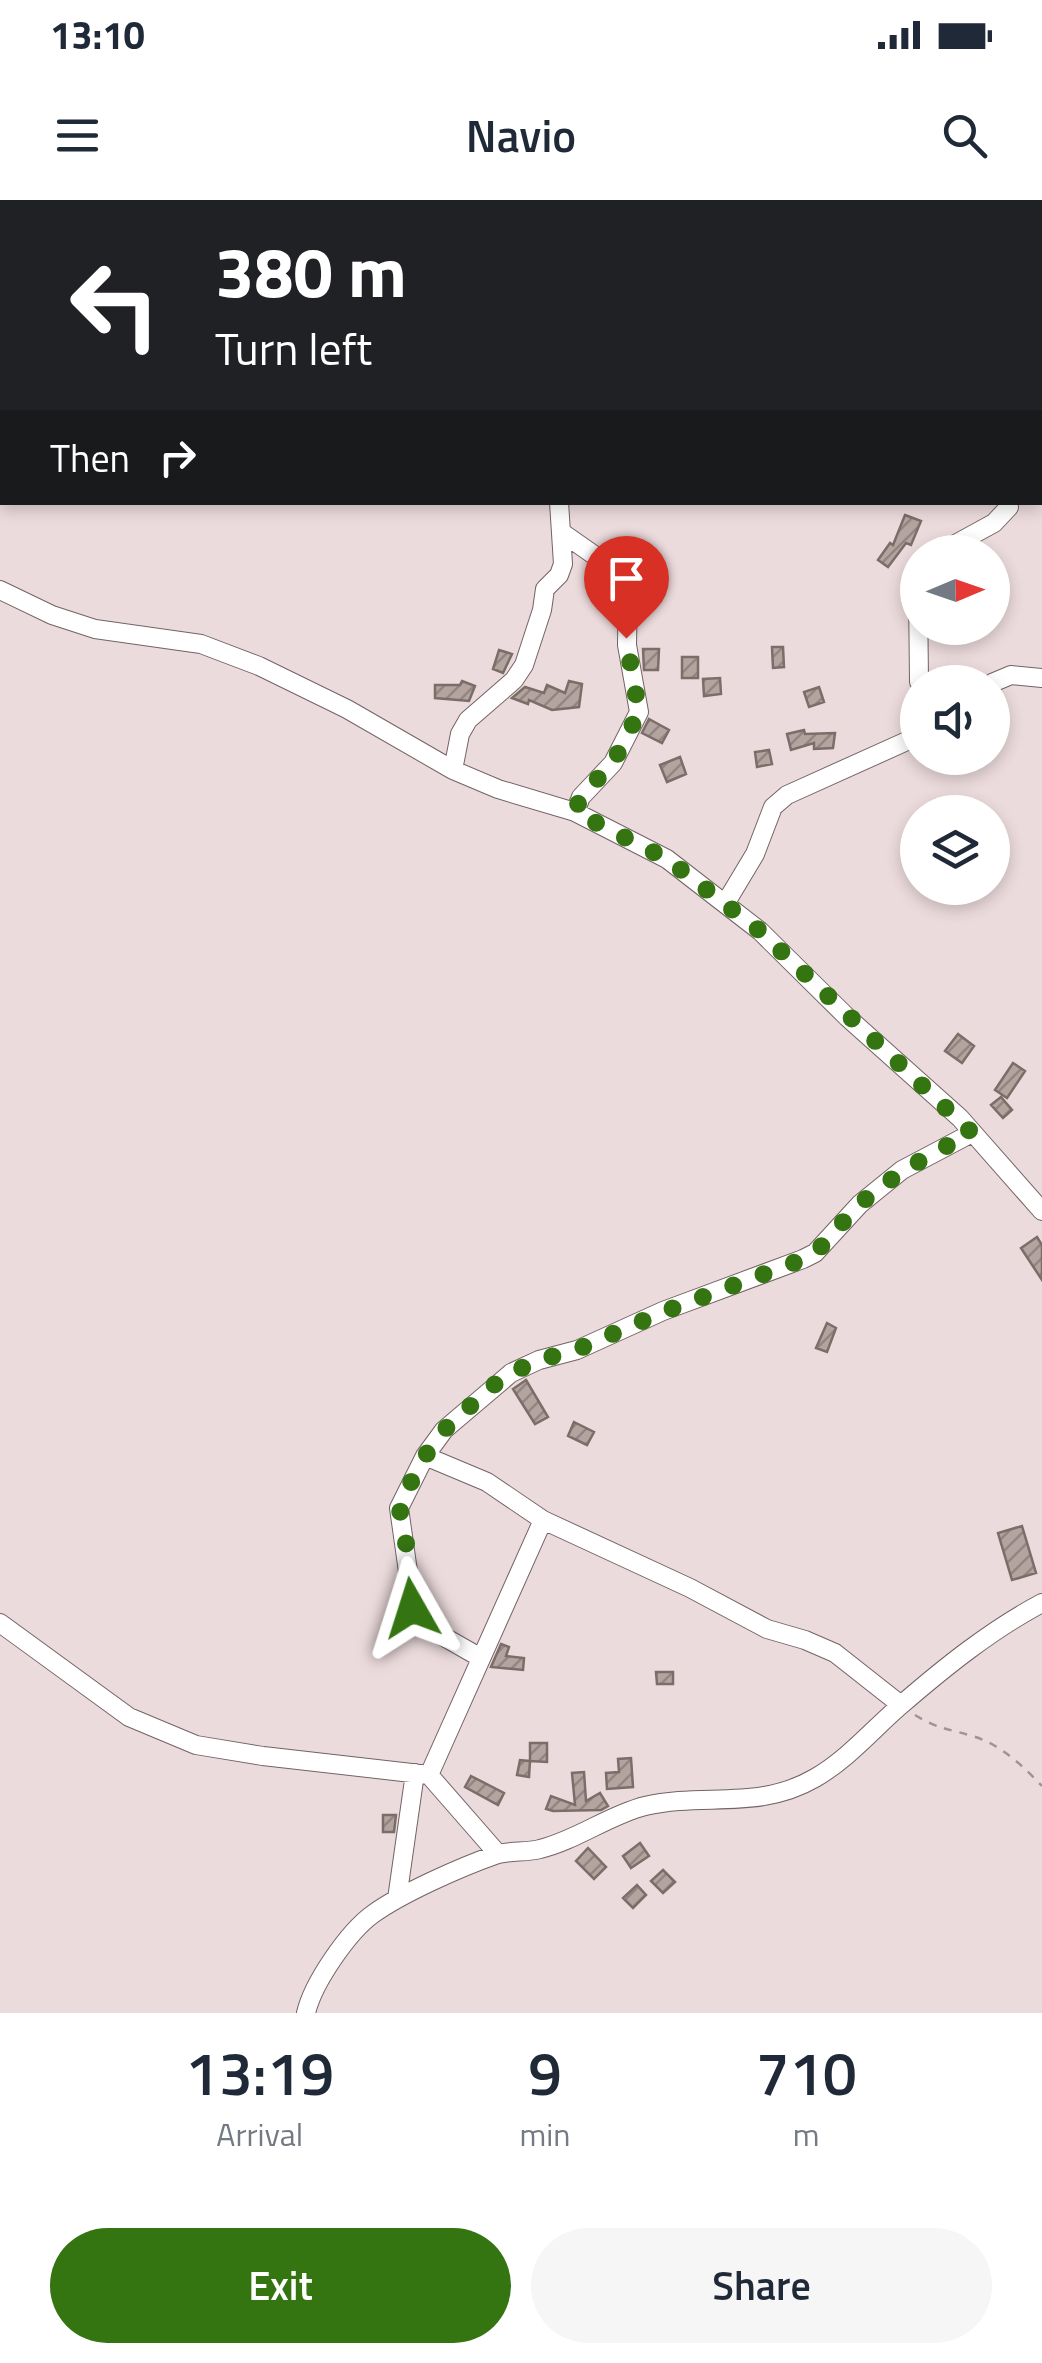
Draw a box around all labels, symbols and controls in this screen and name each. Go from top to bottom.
text: 13:10 [50,6,145,64]
text: Navio [466,101,576,169]
icon: menu [50,108,105,163]
icon: search [937,108,992,163]
text: 380 m [215,218,407,324]
icon: left [50,240,180,370]
text: Turn left [215,314,372,382]
text: Then [50,429,130,487]
icon: right [150,430,205,485]
north arrow [900,535,1010,645]
map controls [900,535,1010,905]
pin [584,536,669,639]
icon: arrive [599,551,654,606]
button: sound [900,665,1010,775]
button: layers [900,795,1010,905]
position arrow [360,1556,464,1660]
text: 13:19 [185,2027,334,2118]
text: 9 [528,2027,562,2118]
text: 710 [756,2027,857,2118]
text: Arrival [216,2110,303,2158]
text: min [519,2110,570,2158]
text: m [793,2110,820,2158]
button: Exit [50,2228,511,2343]
button: Share [531,2228,992,2343]

